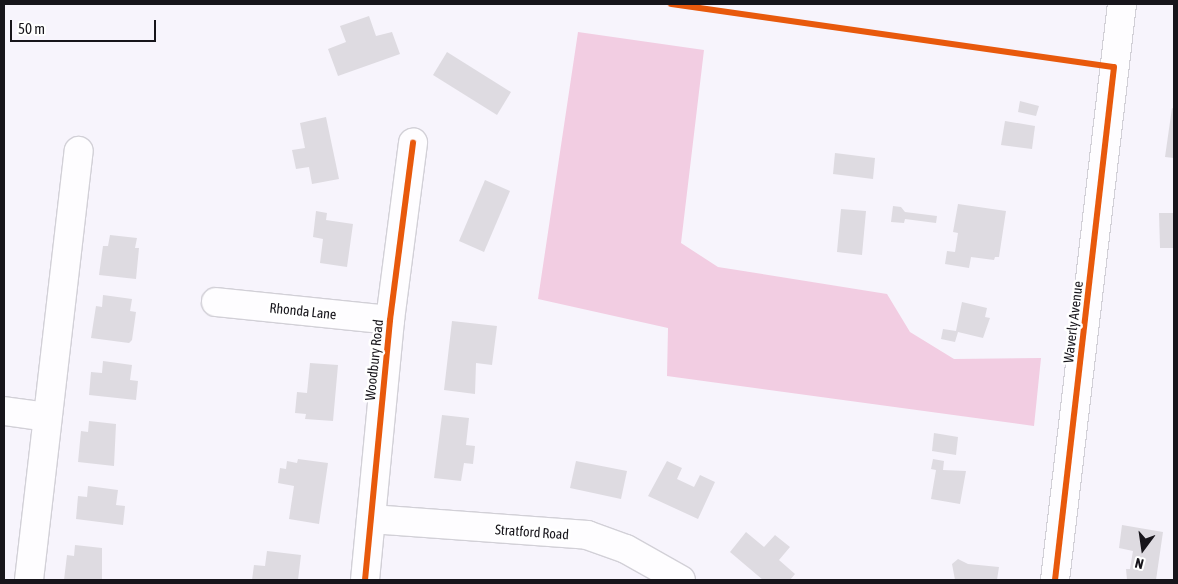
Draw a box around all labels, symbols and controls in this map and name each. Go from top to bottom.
scale bar [12,10,159,42]
text: 50 m [18,20,45,37]
street label: Waverly Avenue [1060,280,1086,364]
street label: Rhonda Lane [269,299,337,323]
street label: Woodbury Road [361,319,387,401]
street label: Stratford Road [494,521,570,543]
north arrow [1118,524,1168,574]
text: N [1133,555,1145,572]

